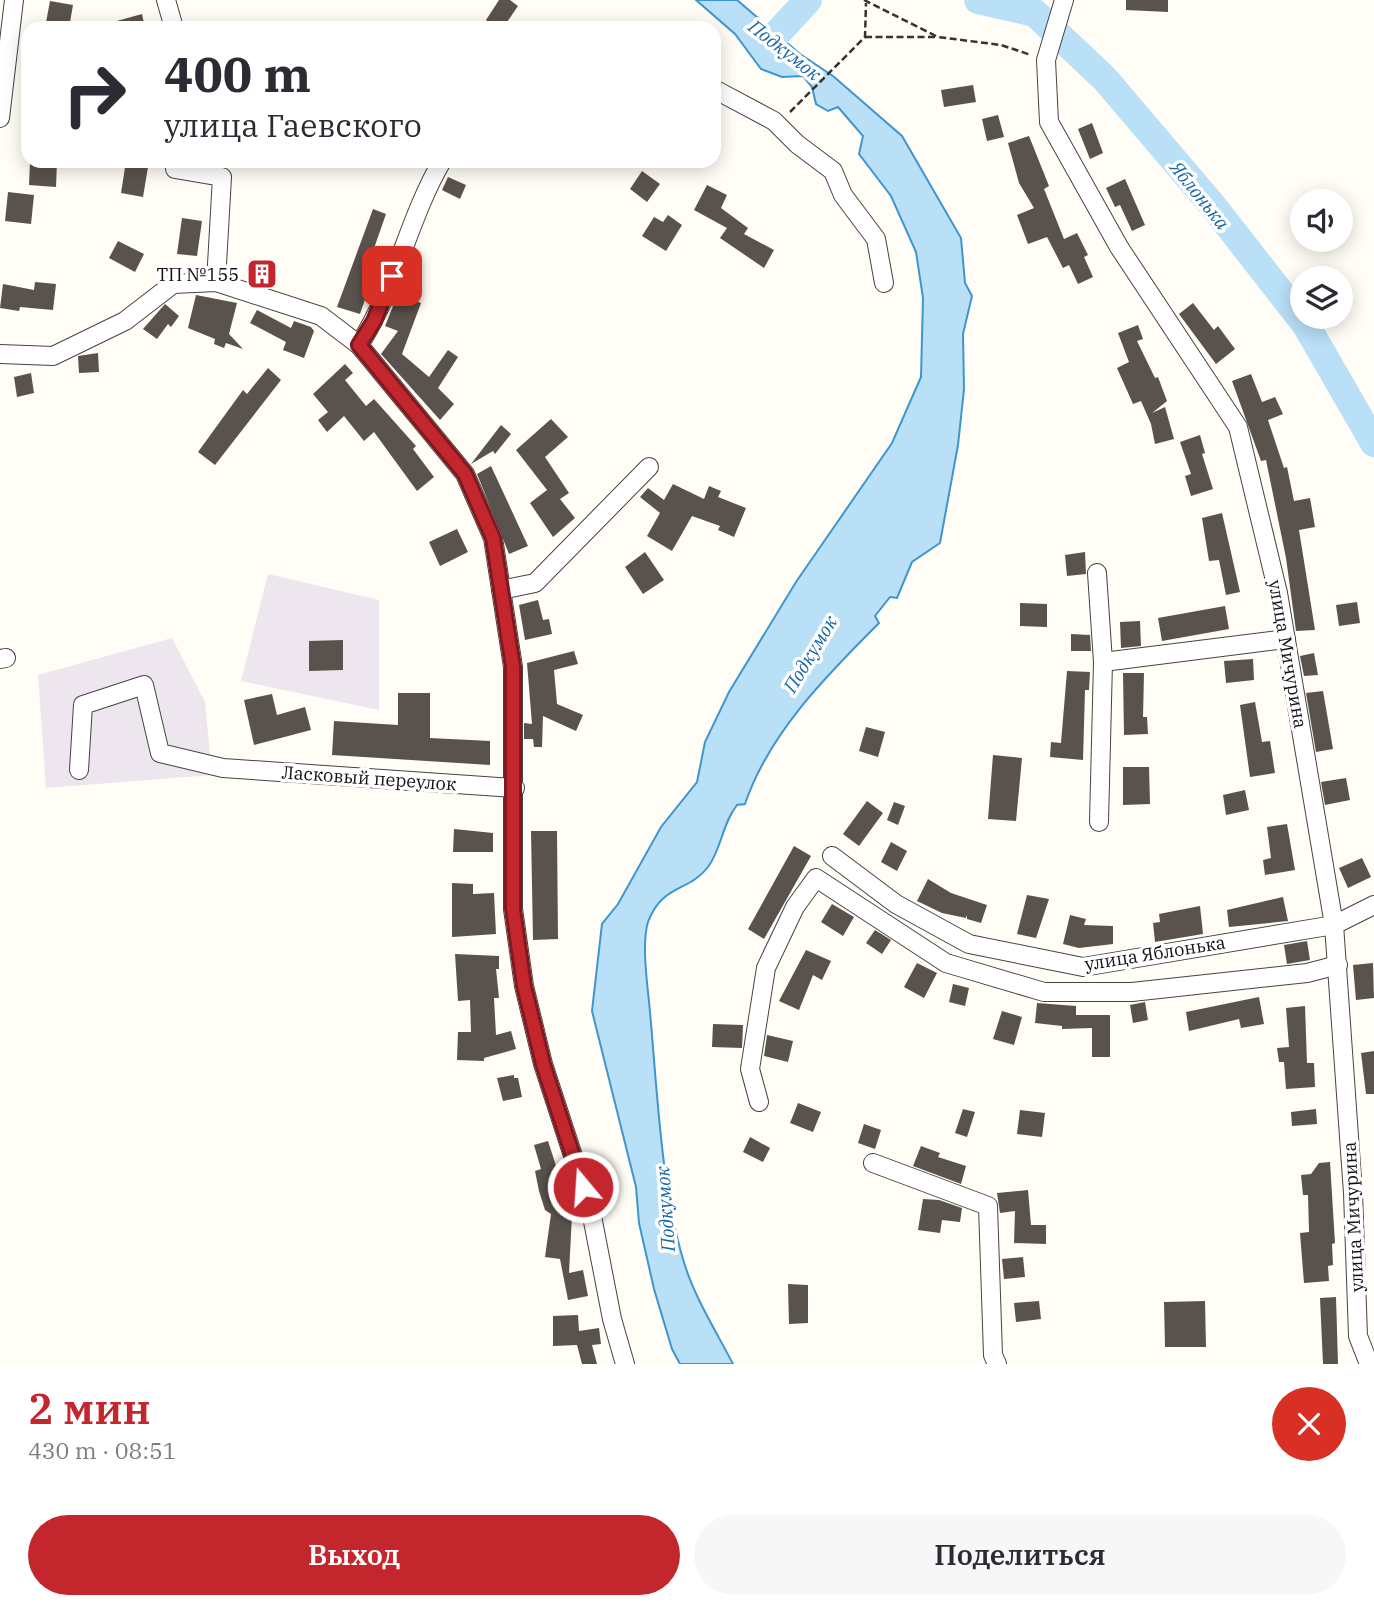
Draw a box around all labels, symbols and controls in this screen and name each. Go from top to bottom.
water label: Подкумок [743,14,827,86]
text: 400 m [164,42,311,105]
icon: right [49,49,140,140]
text: улица Гаевского [164,104,422,146]
water label: Яблонька [1165,155,1235,235]
map controls [1290,189,1353,329]
button: sound [1290,189,1353,252]
pin [362,246,422,306]
building icon: ТП №155 [245,257,279,291]
icon: arrive [373,257,411,295]
place label: ТП №155 [156,263,239,286]
button: layers [1290,266,1353,329]
street label: улица Мичурина [1264,578,1312,730]
water label: Подкумок [777,611,843,698]
street label: Ласковый переулок [281,760,458,796]
street label: улица Яблонька [1083,930,1227,975]
street label: улица Мичурина [1338,1141,1368,1293]
position arrow [546,1150,620,1224]
water label: Подкумок [650,1165,680,1254]
text: 2 мин [28,1381,151,1436]
button: close [1272,1387,1346,1461]
text: 430 m · 08:51 [28,1435,177,1465]
button: Выход [28,1515,680,1595]
button: Поделиться [694,1515,1346,1595]

